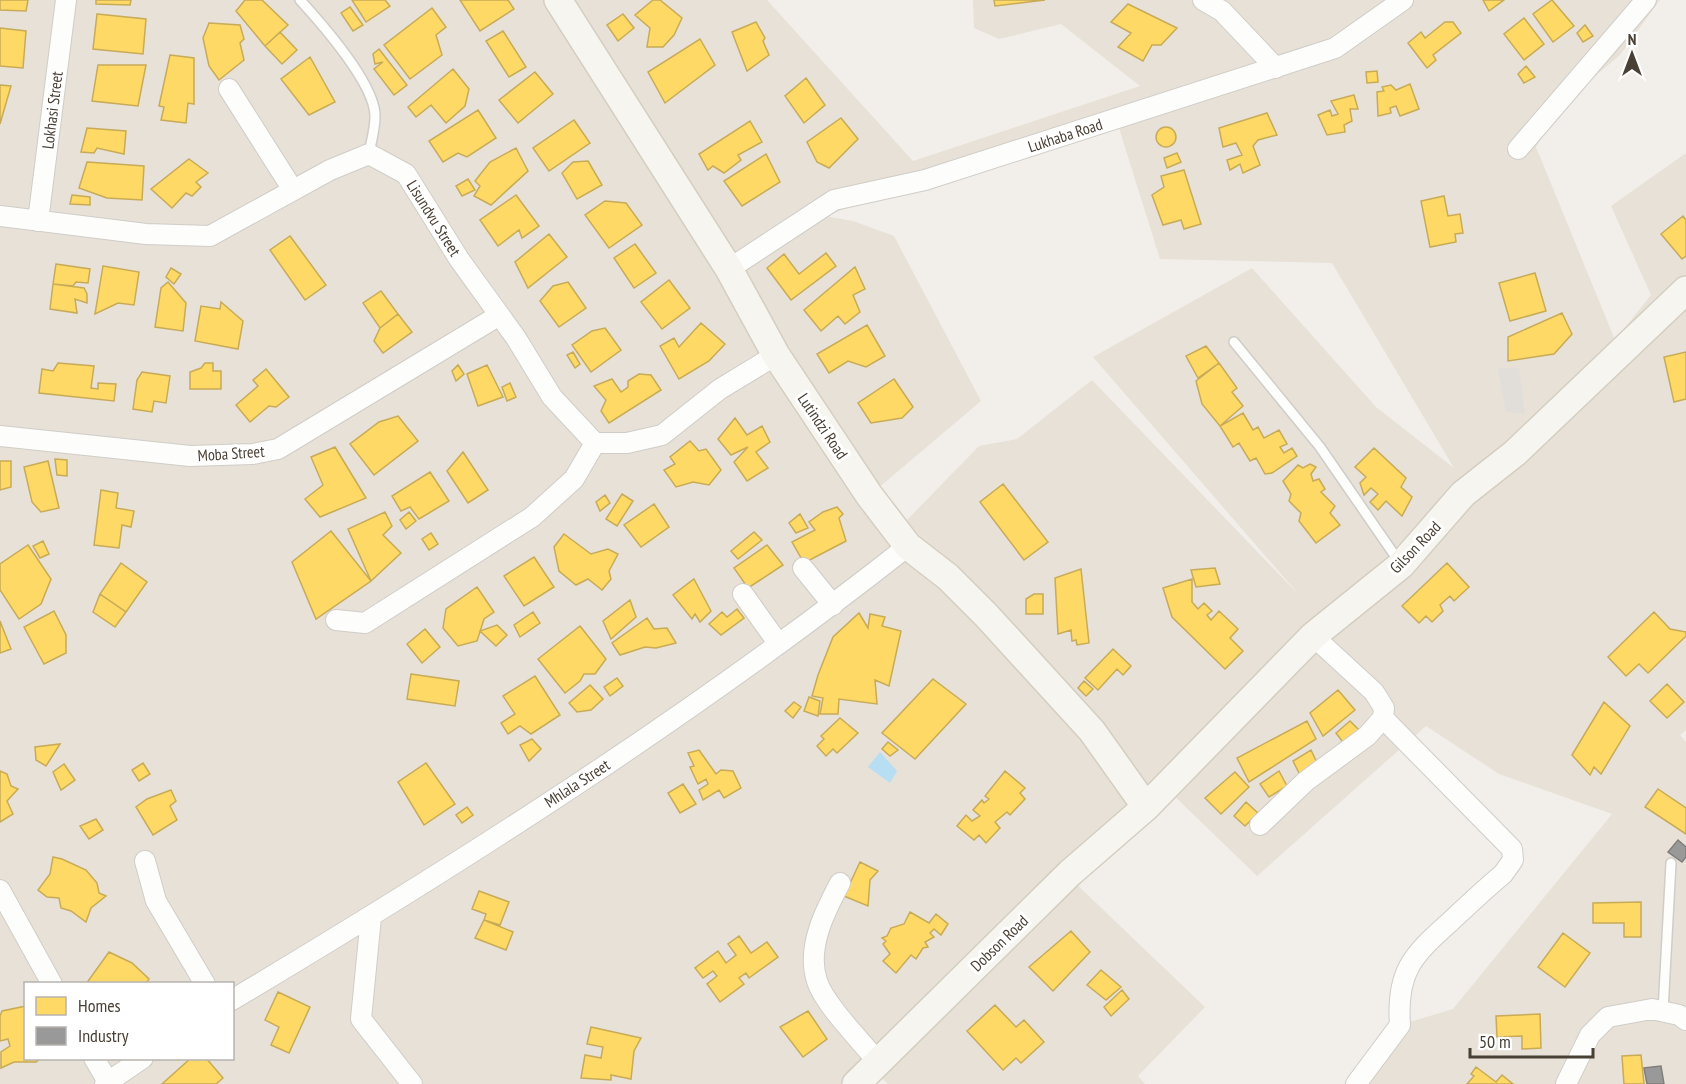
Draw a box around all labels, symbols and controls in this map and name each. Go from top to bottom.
north arrow [1602,24,1662,84]
text: N [1628,29,1636,49]
street label: Lokhasi Street [37,70,67,150]
street label: Lukhaba Road [1025,114,1105,156]
street label: Lisundvu Street [403,176,466,260]
street label: Lutindzi Road [794,389,852,463]
street label: Moba Street [197,441,266,465]
street label: Gilson Road [1385,517,1445,577]
street label: Mhlala Street [541,754,614,812]
street label: Dobson Road [966,911,1032,975]
legend [24,982,234,1060]
text: Homes [78,994,121,1017]
scale bar [1470,1021,1593,1059]
text: Industry [78,1024,129,1047]
text: 50 m [1479,1030,1511,1053]

